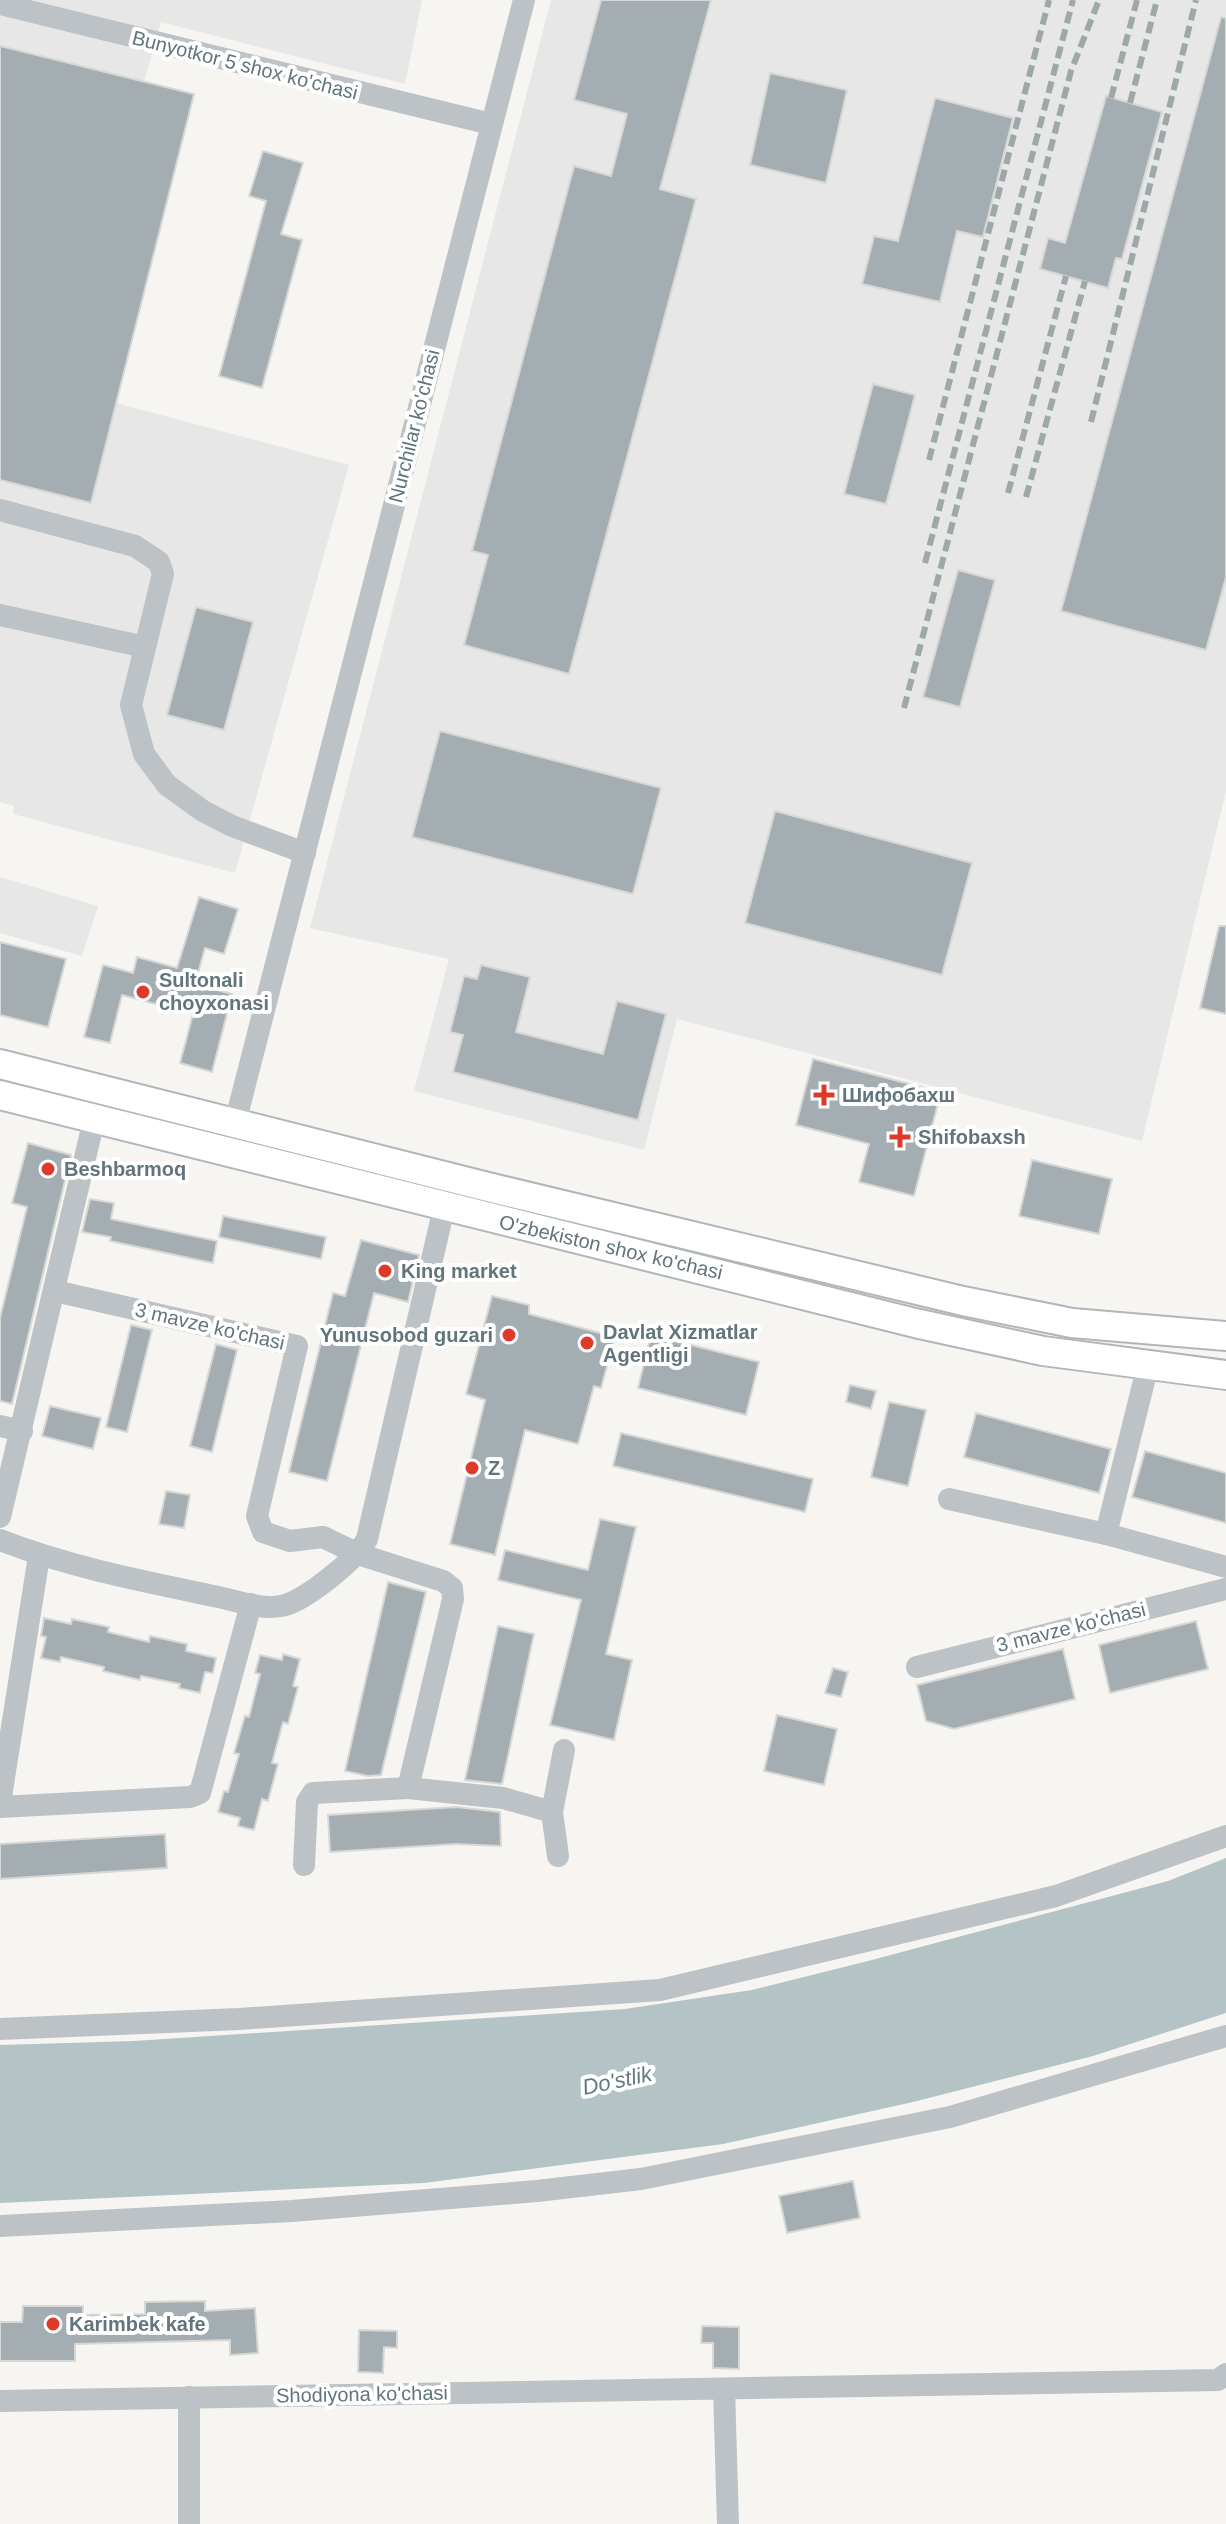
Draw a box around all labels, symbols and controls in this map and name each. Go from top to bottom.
street label: Bunyotkor 5 shox ko'chasi [130,26,360,104]
street label: Nurchilar ko'chasi [384,347,444,505]
place label: Sultonali choyxonasi [159,969,269,1014]
marker: Sultonali choyxonasi [134,983,152,1001]
marker: Шифобахш [813,1084,835,1106]
place label: Шифобахш [842,1084,955,1106]
marker: Shifobaxsh [889,1126,911,1148]
place label: Shifobaxsh [918,1126,1026,1148]
place label: Beshbarmoq [64,1158,186,1180]
marker: Beshbarmoq [39,1160,57,1178]
street label: O'zbekiston shox ko'chasi [497,1211,725,1283]
place label: King market [401,1260,517,1282]
marker: King market [376,1262,394,1280]
street label: 3 mavze ko'chasi [133,1298,287,1354]
place label: Davlat Xizmatlar Agentligi [603,1321,758,1366]
place label: Yunusobod guzari [320,1324,493,1346]
marker: Yunusobod guzari [500,1326,518,1344]
marker: Davlat Xizmatlar Agentligi [578,1334,596,1352]
place label: Z [488,1457,500,1479]
marker: Z [463,1459,481,1477]
street label: 3 mavze ko'chasi [994,1598,1148,1656]
water label: Do'stlik [580,2061,655,2100]
place label: Karimbek kafe [69,2313,206,2335]
marker: Karimbek kafe [44,2315,62,2333]
street label: Shodiyona ko'chasi [276,2382,448,2406]

